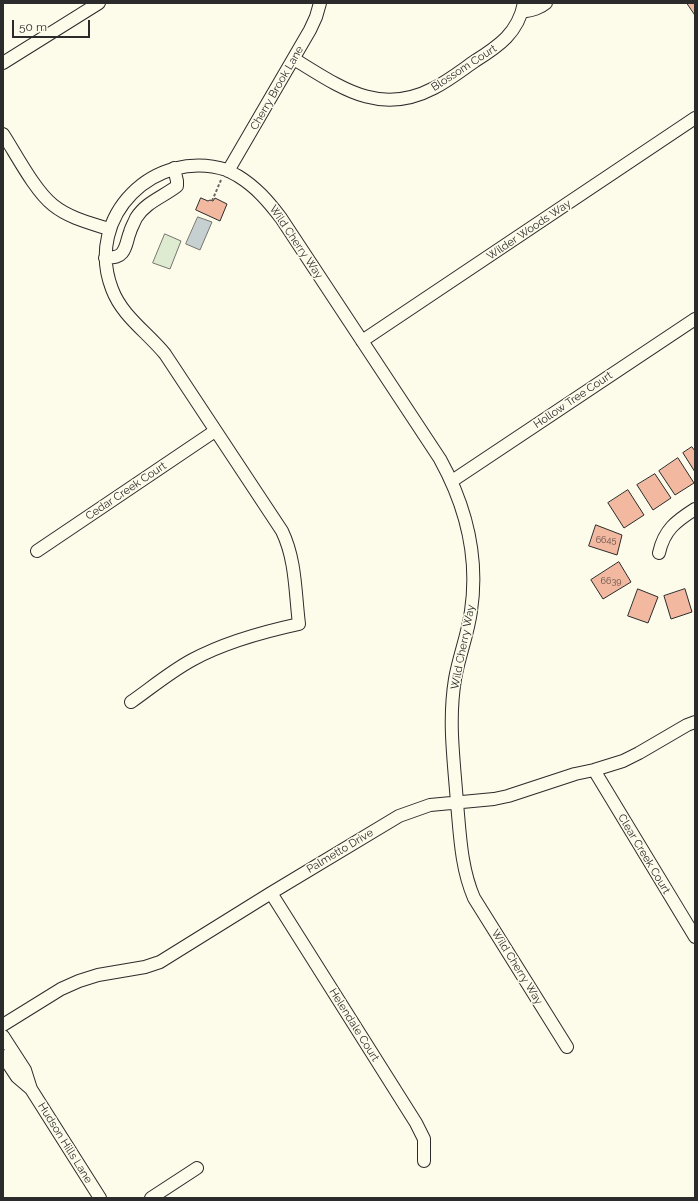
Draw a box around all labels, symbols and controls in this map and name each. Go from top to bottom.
scale bar [14,12,92,38]
text: 50 m [19,20,47,34]
street label: Blossom Court [429,42,499,94]
street label: Cherry Brook Lane [248,44,306,132]
street label: Wilder Woods Way [485,197,573,263]
street label: Wild Cherry Way [266,203,326,281]
street label: Hollow Tree Court [531,369,615,431]
street label: Cedar Creek Court [83,459,169,523]
house number: 6645 [596,535,616,545]
house number: 6639 [601,576,621,586]
street label: Wild Cherry Way [448,603,478,691]
street label: Clear Creek Court [615,812,673,896]
street label: Palmetto Drive [304,826,376,876]
street label: Wild Cherry Way [489,927,545,1007]
street label: Helendale Court [326,986,382,1064]
street label: Hudson Hills Lane [35,1100,95,1186]

